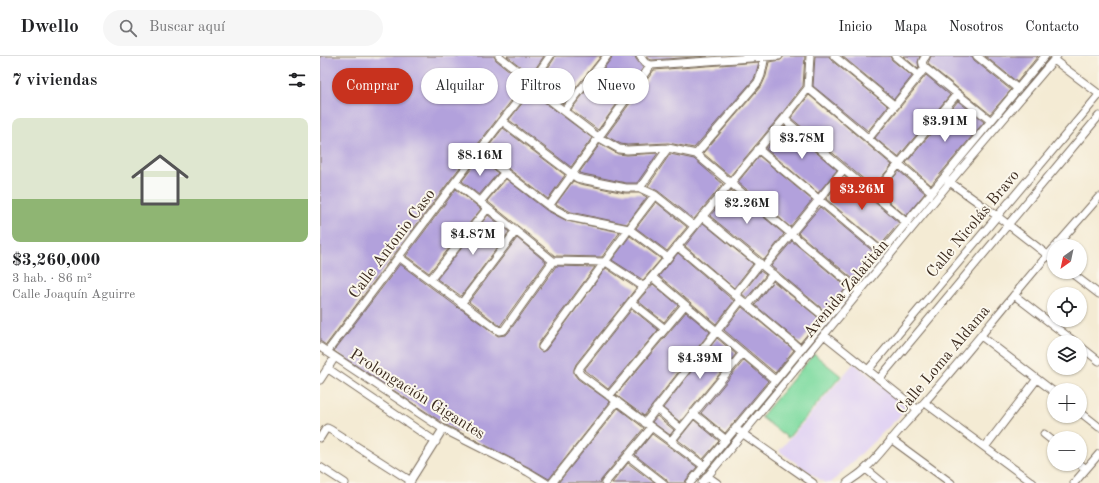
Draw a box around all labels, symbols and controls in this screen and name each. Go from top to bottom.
search box [103,10,383,46]
icon: search [117,17,139,39]
text: Dwello [20,18,79,37]
text: Buscar aquí [149,20,225,35]
text: Inicio [838,20,872,34]
text: Mapa [894,20,927,34]
text: Nosotros [949,20,1003,34]
text: Contacto [1025,20,1079,34]
chip: Comprar [332,68,413,104]
chip: Alquilar [421,68,498,104]
chip: Filtros [506,68,575,104]
chip: Nuevo [583,68,649,104]
icon: filters [286,69,308,91]
text: 7 viviendas [12,72,97,89]
pin: $3.91M [912,109,978,143]
text: $3.91M [922,115,968,128]
pin: $3.78M [769,126,835,160]
text: $3.78M [779,132,825,145]
pin: $8.16M [447,143,513,177]
icon: home [124,144,196,216]
text: $8.16M [457,149,503,162]
street label: Calle Nicolás Bravo [924,167,1023,281]
pin: $3.26M [829,177,895,211]
text: $3.26M [839,183,885,196]
street label: Calle Antonio Caso [346,186,439,302]
pin: $2.26M [714,191,780,225]
text: $2.26M [724,197,770,210]
pin: $4.87M [440,222,506,256]
text: $4.87M [450,228,496,241]
street label: Avenida Zalatitán [801,237,892,341]
north arrow [1047,239,1087,279]
map controls [1047,239,1087,471]
text: $3,260,000 [12,252,100,269]
text: 3 hab. · 86 m² [12,272,92,285]
button: locate [1047,287,1087,327]
text: Calle Joaquín Aguirre [12,288,135,301]
street label: Calle Loma Aldama [894,303,994,418]
button: layers [1047,335,1087,375]
pin: $4.39M [667,346,733,380]
street label: Prolongación Gigantes [347,347,487,443]
text: $4.39M [677,352,723,365]
button: + [1047,383,1087,423]
button: − [1047,431,1087,471]

